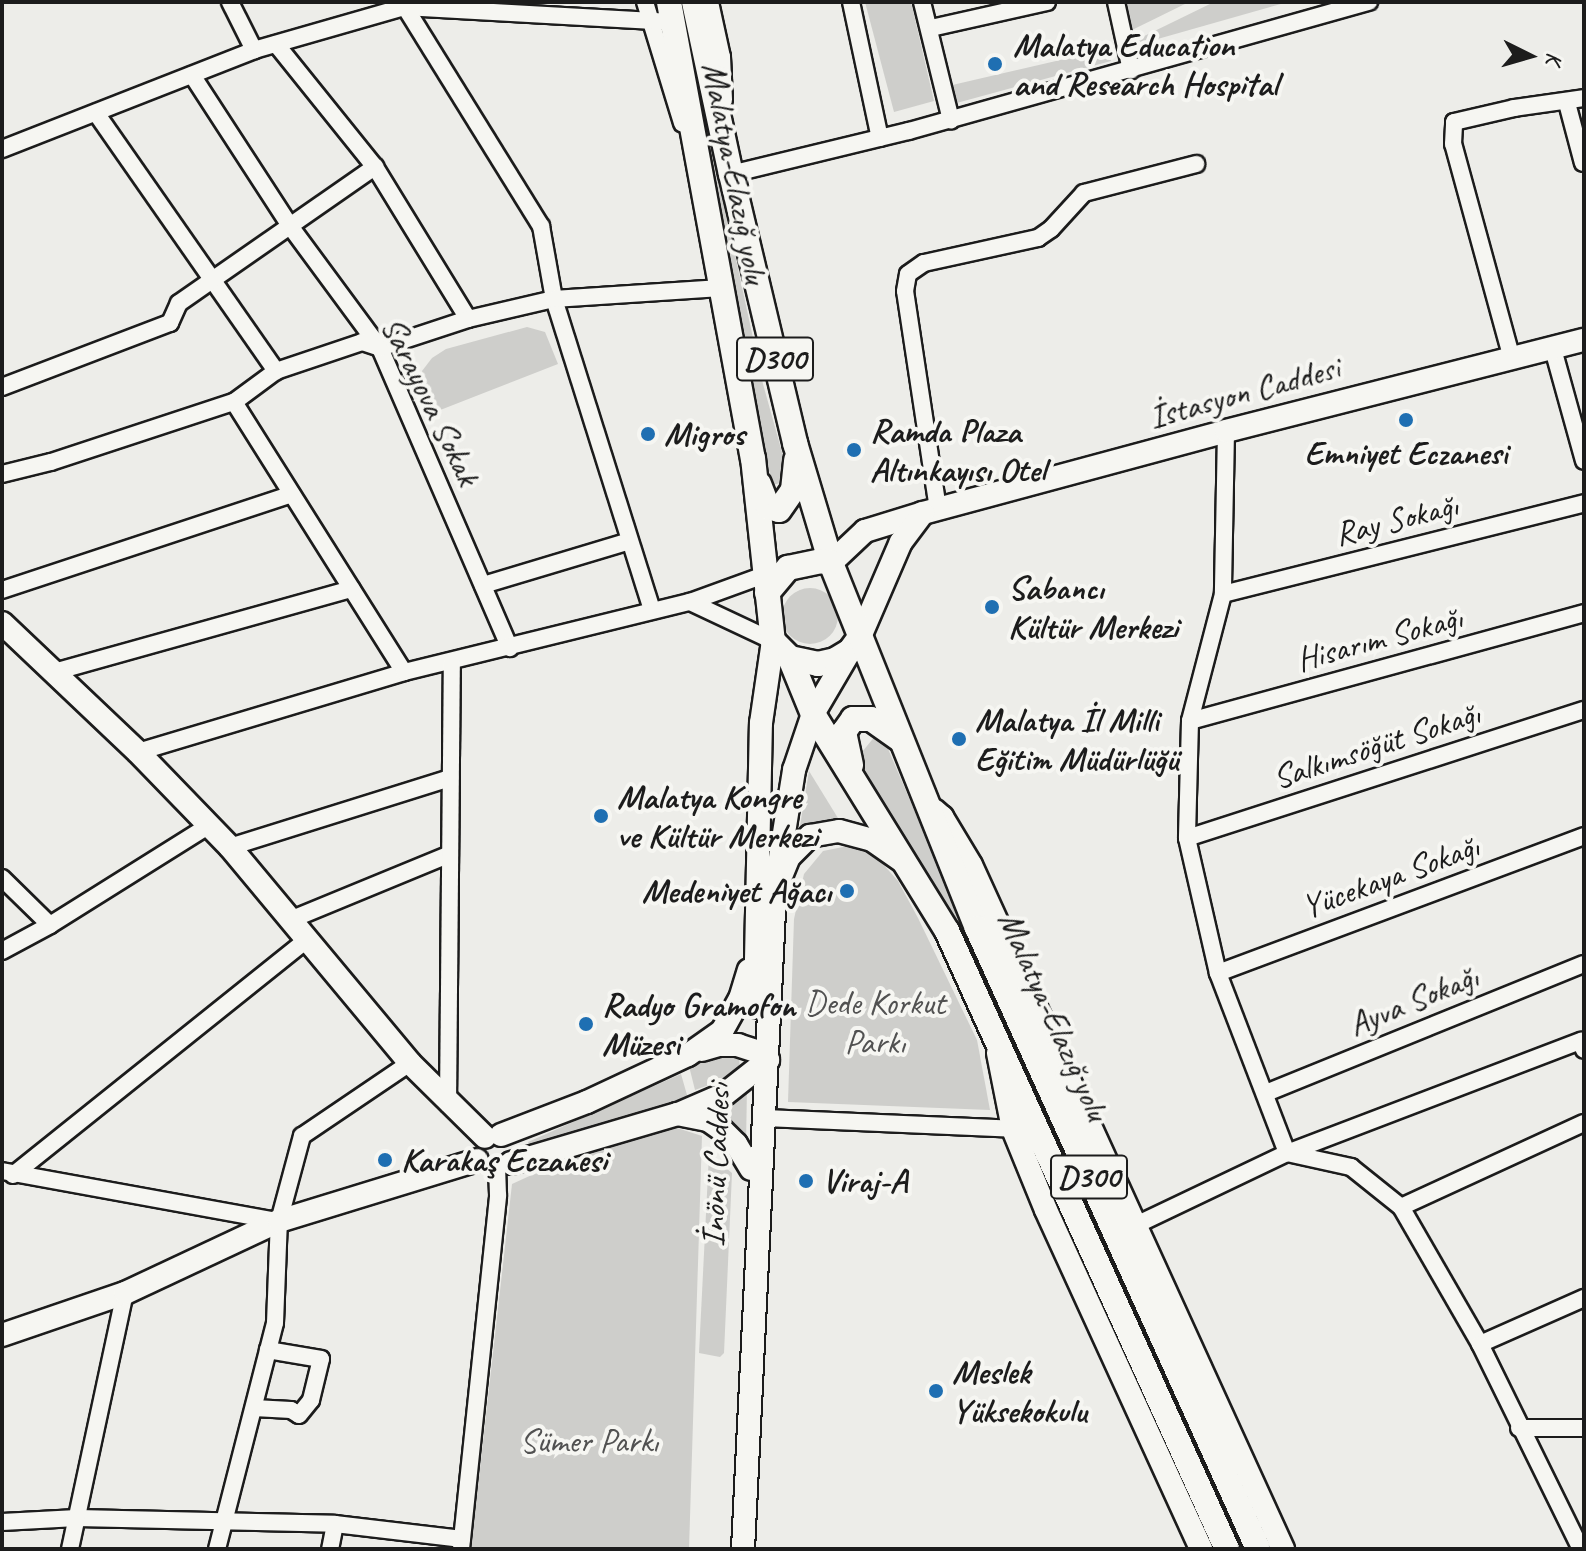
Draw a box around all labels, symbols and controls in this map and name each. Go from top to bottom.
north arrow [1490,16,1570,96]
place label: Malatya Education and Research Hospital [1013,24,1277,104]
text: K [1539,51,1568,65]
marker: Malatya Education and Research Hospital [984,53,1006,75]
street label: Malatya-Elazığ yolu [694,59,776,287]
street label: Sarayova Sokak [373,310,489,492]
road number: D300 [735,331,815,387]
street label: İstasyon Caddesi [1144,347,1344,437]
place label: Ramda Plaza Altınkayısı Otel [870,410,1045,490]
marker: Emniyet Eczanesi [1397,411,1415,429]
place label: Migros [664,414,745,454]
marker: Migros [639,425,657,443]
place label: Emniyet Eczanesi [1304,433,1508,473]
marker: Ramda Plaza Altınkayısı Otel [845,441,863,459]
street label: Ray Sokağı [1331,484,1461,554]
place label: Sabancı Kültür Merkezi [1008,567,1178,646]
street label: Hisarım Sokağı [1292,596,1466,680]
marker: Sabancı Kültür Merkezi [983,598,1001,616]
street label: Salkımsöğüt Sokağı [1267,692,1485,798]
place label: Malatya İl Milli Eğitim Müdürlüğü [975,699,1178,778]
marker: Malatya İl Milli Eğitim Müdürlüğü [950,730,968,748]
place label: Malatya Kongre ve Kültür Merkezi [617,776,818,856]
marker: Malatya Kongre ve Kültür Merkezi [592,807,610,825]
street label: Yücekaya Sokağı [1296,825,1484,927]
place label: Medeniyet Ağacı [642,871,831,911]
marker: Medeniyet Ağacı [838,882,856,900]
street label: Malatya-Elazığ yolu [990,905,1118,1127]
street label: Ayva Sokağı [1343,956,1483,1044]
park label: Dede Korkut Parkı [805,982,945,1062]
place label: Radyo Gramofon Müzesi [602,984,796,1064]
marker: Radyo Gramofon Müzesi [577,1015,595,1033]
street label: İnönü Caddesi [692,1083,738,1247]
place label: Karakaş Eczanesi [401,1140,607,1180]
road number: D300 [1049,1149,1129,1205]
marker: Karakaş Eczanesi [376,1151,394,1169]
place label: Viraj-A [822,1161,907,1201]
marker: Viraj-A [797,1172,815,1190]
place label: Meslek Yüksekokulu [952,1351,1087,1430]
marker: Meslek Yüksekokulu [927,1382,945,1400]
park label: Sümer Parkı [519,1421,659,1461]

